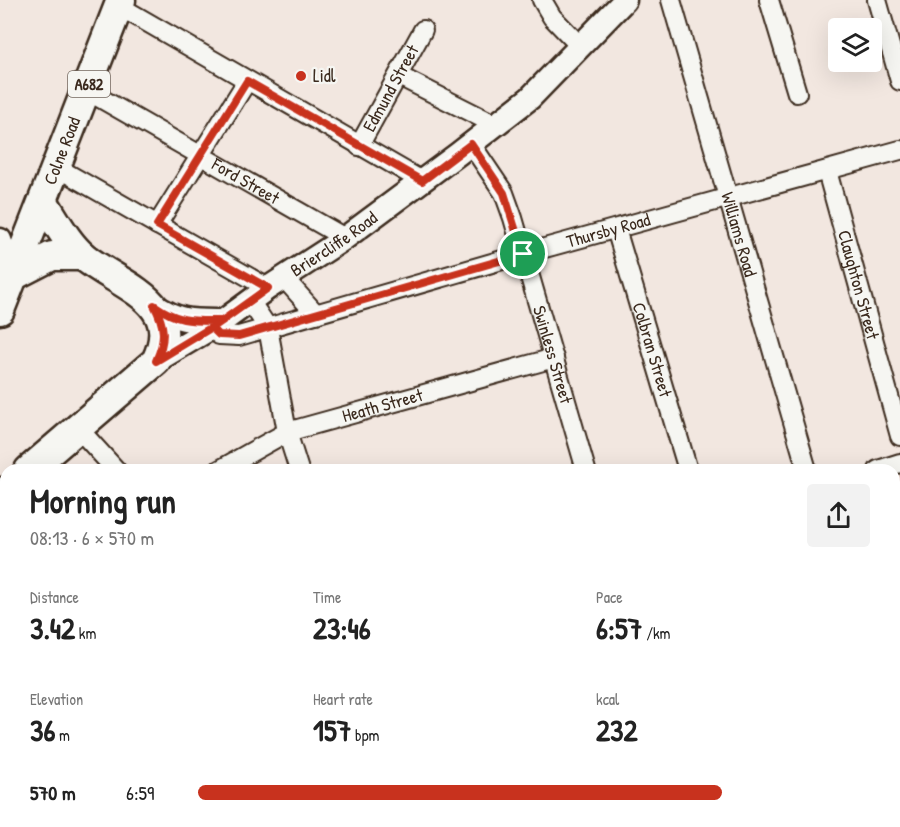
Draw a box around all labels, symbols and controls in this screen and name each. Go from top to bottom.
map controls [828,18,882,72]
button: layers [828,18,882,72]
street label: Edmund Street [356,39,425,136]
place label: Lidl [313,63,336,88]
marker: Lidl [294,69,308,83]
road number: A682 [68,71,110,97]
street label: Colne Road [37,113,86,188]
street label: Ford Street [207,151,285,210]
street label: Williams Road [715,189,763,279]
street label: Briercliffe Road [285,205,382,282]
street label: Thursby Road [563,207,653,253]
street label: Claughton Street [832,227,886,343]
pin [497,228,548,279]
icon: arrive [506,237,539,270]
street label: Colbran Street [627,299,679,401]
street label: Swinless Street [527,303,579,407]
street label: Heath Street [339,382,426,428]
text: Morning run [30,479,176,523]
button: share [807,484,870,547]
text: 08:13 · 6 × 570 m [30,524,154,551]
text: Distance [30,586,79,608]
text: Time [313,586,341,608]
text: Pace [596,586,623,608]
text: 3.42 [30,608,75,648]
text: 23:46 [313,608,371,648]
text: 6:57 [596,608,642,648]
text: km [75,622,96,644]
text: /km [642,622,670,644]
text: Elevation [30,688,83,710]
text: Heart rate [313,688,373,710]
text: kcal [596,688,619,710]
text: 36 [30,710,55,750]
text: 157 [313,710,351,750]
text: 232 [596,710,638,750]
text: m [55,724,70,746]
text: bpm [351,724,379,746]
text: 570 m [30,779,76,806]
text: 6:59 [126,779,154,806]

